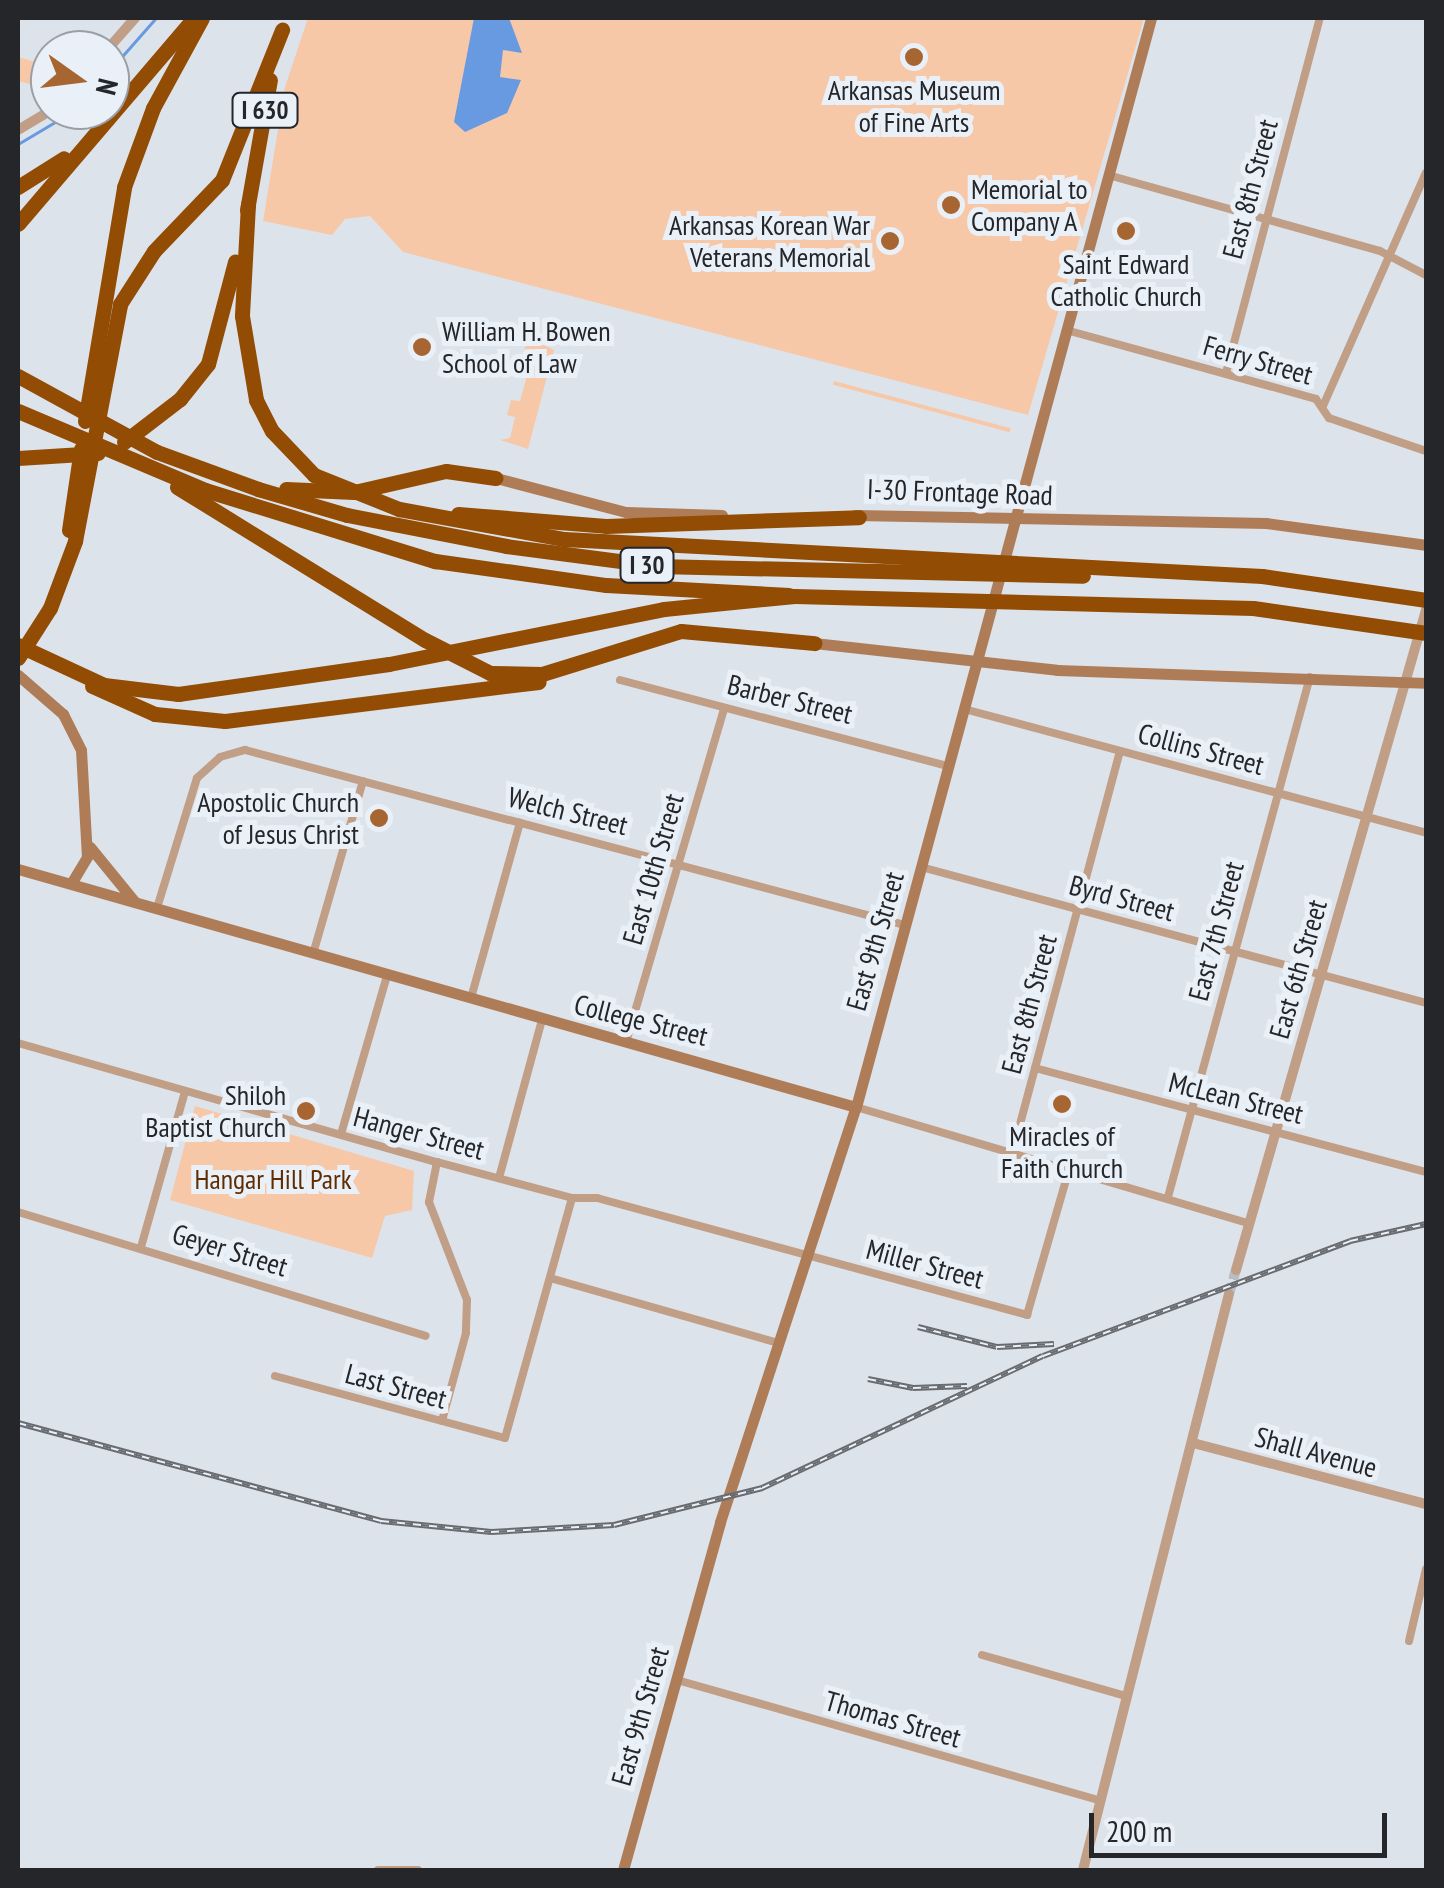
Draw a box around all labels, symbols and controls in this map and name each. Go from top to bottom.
north arrow [30,30,130,130]
marker: Arkansas Museum of Fine Arts [903,46,925,68]
place label: Arkansas Museum of Fine Arts [828,73,1000,139]
text: N [88,75,127,99]
road number: I 630 [230,90,300,130]
street label: East 8th Street [1215,116,1285,262]
place label: Memorial to Company A [971,172,1088,238]
marker: Memorial to Company A [940,194,962,216]
place label: Arkansas Korean War Veterans Memorial [668,208,870,274]
marker: Saint Edward Catholic Church [1115,220,1137,242]
marker: Arkansas Korean War Veterans Memorial [879,230,901,252]
place label: Saint Edward Catholic Church [1050,247,1202,313]
place label: William H. Bowen School of Law [442,314,612,380]
street label: Ferry Street [1199,328,1317,392]
marker: William H. Bowen School of Law [411,336,433,358]
street label: I-30 Frontage Road [867,472,1053,512]
road number: I 30 [620,545,674,585]
street label: Barber Street [724,667,856,731]
street label: Collins Street [1134,716,1268,782]
street label: Welch Street [505,780,631,842]
place label: Apostolic Church of Jesus Christ [197,785,359,851]
street label: East 10th Street [615,790,691,948]
marker: Apostolic Church of Jesus Christ [368,807,390,829]
street label: East 7th Street [1181,858,1251,1004]
street label: East 9th Street [839,868,911,1014]
street label: Byrd Street [1066,868,1178,928]
street label: East 6th Street [1262,896,1334,1042]
street label: East 8th Street [994,931,1064,1077]
street label: College Street [571,987,711,1053]
street label: McLean Street [1165,1065,1307,1131]
place label: Shiloh Baptist Church [145,1078,286,1144]
marker: Miracles of Faith Church [1051,1093,1073,1115]
street label: Hanger Street [350,1099,488,1167]
marker: Shiloh Baptist Church [295,1100,317,1122]
place label: Miracles of Faith Church [1001,1119,1123,1185]
park label: Hangar Hill Park [194,1162,352,1196]
street label: Geyer Street [168,1217,292,1283]
street label: Miller Street [863,1232,987,1296]
street label: Last Street [342,1356,450,1416]
street label: Shall Avenue [1251,1420,1381,1484]
street label: East 9th Street [604,1643,676,1789]
street label: Thomas Street [821,1684,965,1754]
scale bar [1094,1793,1392,1855]
text: 200 m [1106,1811,1172,1850]

